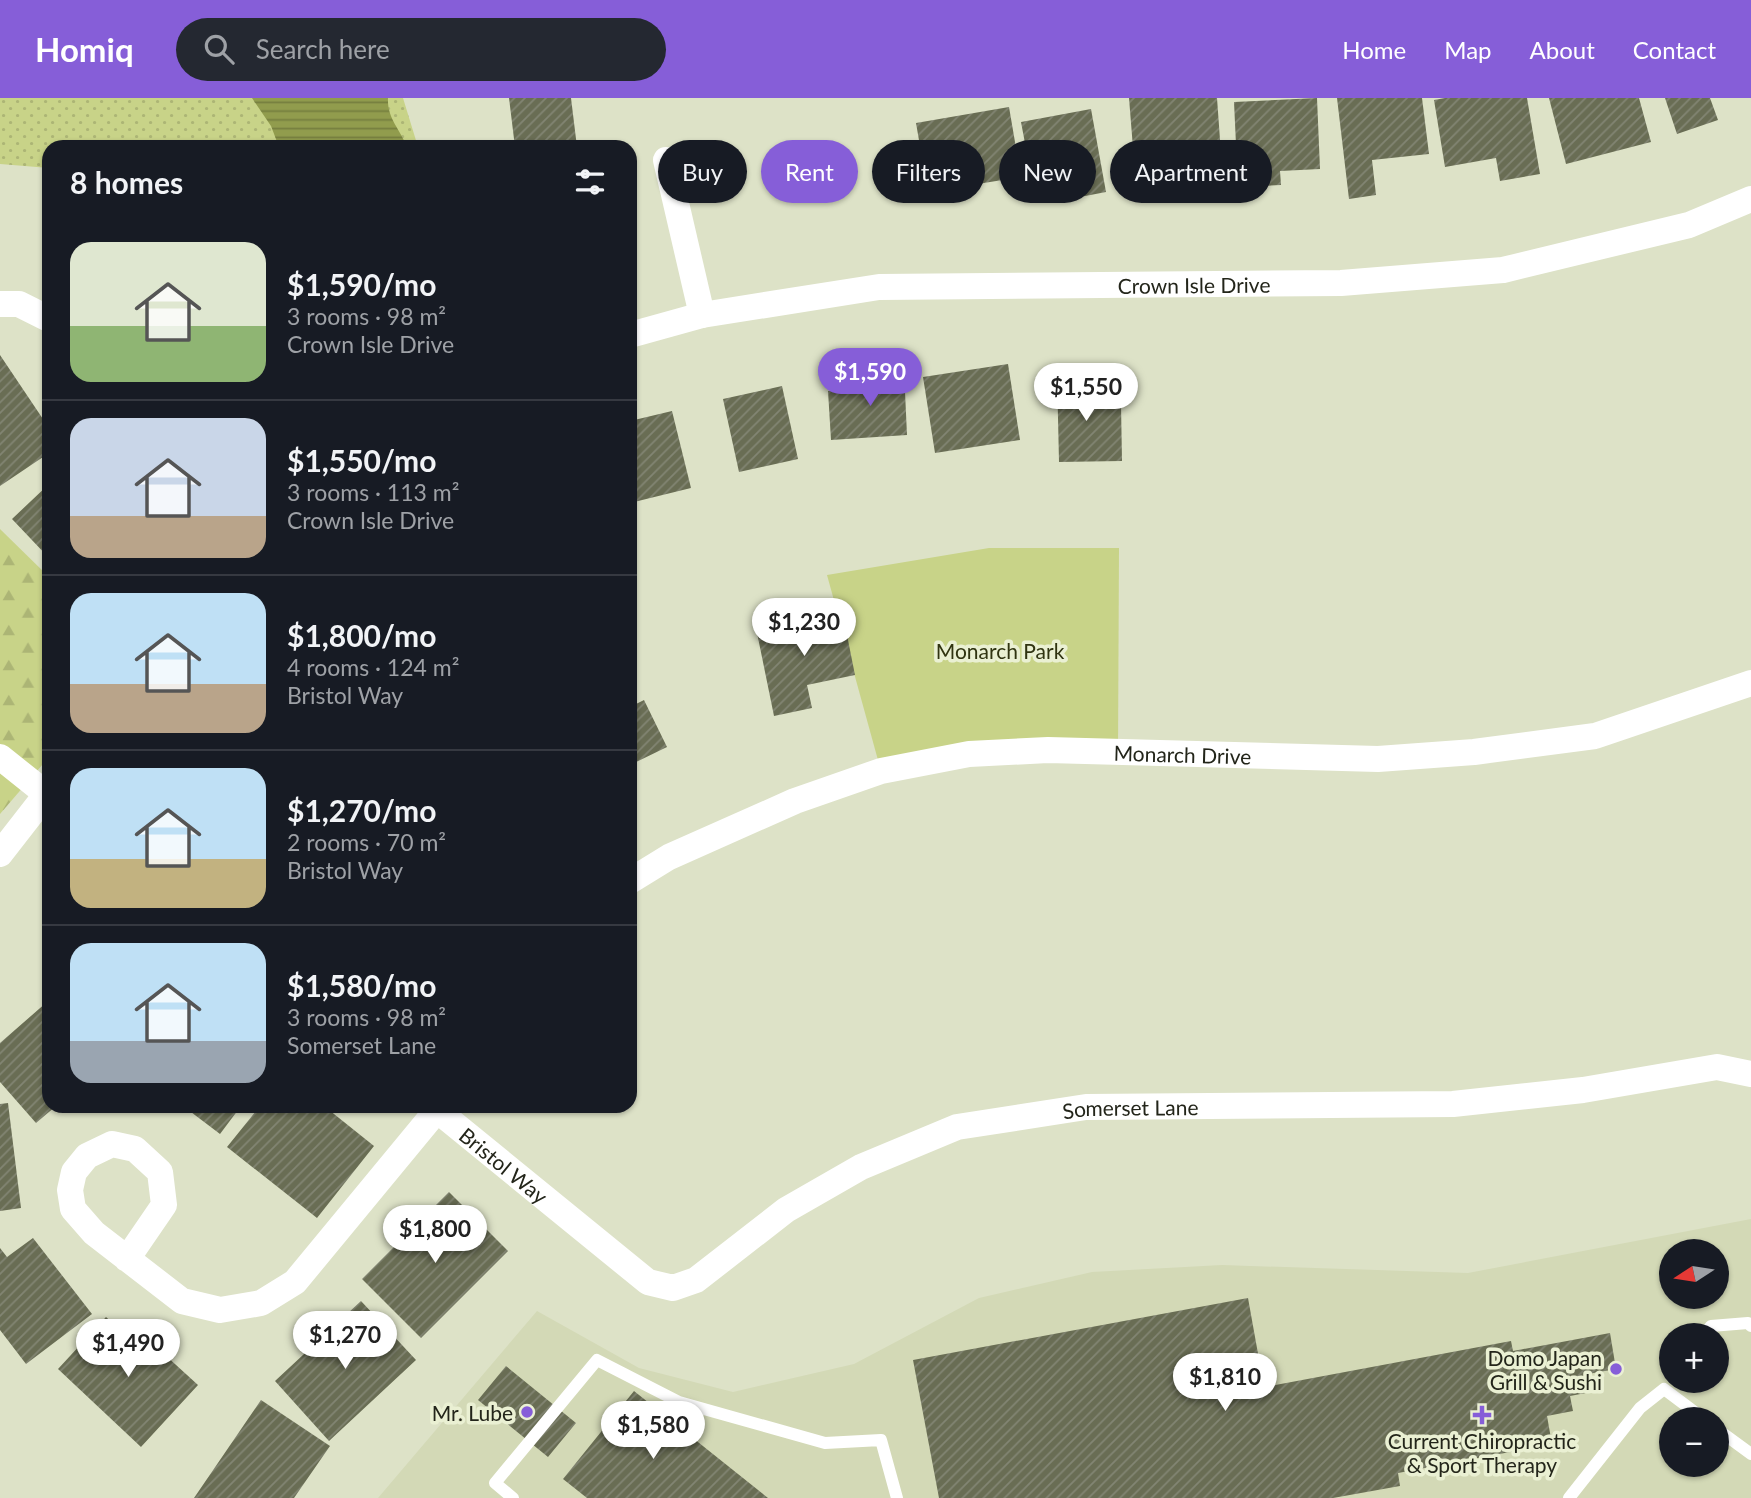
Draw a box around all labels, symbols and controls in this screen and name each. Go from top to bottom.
search box [176,18,666,81]
text: Homiq [35,29,134,69]
icon: search [200,30,238,68]
text: Search here [256,33,390,65]
text: Home [1342,35,1406,64]
text: Map [1444,35,1492,64]
text: About [1530,35,1595,64]
text: Contact [1633,35,1716,64]
chip: Buy [658,140,747,203]
chip: Rent [761,140,858,203]
chip: Filters [872,140,985,203]
chip: New [999,140,1096,203]
chip: Apartment [1110,140,1272,203]
icon: filters [571,163,609,201]
text: 8 homes [70,164,183,200]
text: $1,590/mo [287,266,436,302]
icon: home [126,270,210,354]
street label: Crown Isle Drive [1118,271,1271,297]
text: 3 rooms · 98 m² [287,302,446,330]
text: Crown Isle Drive [287,330,454,358]
pin: $1,590 [813,348,927,408]
text: $1,590 [834,357,906,385]
pin: $1,550 [1029,364,1143,423]
text: $1,550 [1050,372,1122,400]
text: $1,550/mo [287,442,436,478]
icon: home [126,446,210,530]
text: 3 rooms · 113 m² [287,478,459,506]
text: Crown Isle Drive [287,506,454,534]
pin: $1,230 [747,598,861,658]
text: $1,230 [768,607,840,635]
text: $1,800/mo [287,617,436,653]
icon: home [126,621,210,705]
park label: Monarch Park [936,638,1065,663]
text: 4 rooms · 124 m² [287,653,459,681]
text: Bristol Way [287,681,403,709]
street label: Monarch Drive [1113,739,1252,768]
text: $1,270/mo [287,792,436,828]
icon: home [126,796,210,880]
text: 2 rooms · 70 m² [287,828,446,856]
text: Bristol Way [287,856,403,884]
text: $1,580/mo [287,967,436,1003]
icon: home [126,971,210,1055]
text: 3 rooms · 98 m² [287,1003,446,1031]
text: Somerset Lane [287,1031,436,1059]
street label: Somerset Lane [1061,1094,1199,1123]
street label: Bristol Way [455,1122,553,1208]
pin: $1,800 [378,1206,492,1265]
text: $1,800 [399,1214,471,1242]
north arrow [1659,1239,1729,1309]
map controls [1659,1239,1729,1477]
pin: $1,270 [288,1312,402,1371]
pin: $1,490 [71,1320,185,1379]
text: $1,270 [309,1320,381,1348]
button: + [1659,1323,1729,1393]
text: $1,490 [92,1328,164,1356]
place label: Domo Japan Grill & Sushi [1488,1345,1602,1394]
pin: $1,810 [1168,1354,1282,1413]
marker: Domo Japan Grill & Sushi [1608,1361,1624,1377]
text: $1,810 [1189,1362,1261,1390]
place label: Mr. Lube [432,1400,513,1425]
pin: $1,580 [596,1402,710,1461]
marker: Mr. Lube [519,1404,535,1420]
marker: Current Chiropractic & Sport Therapy [1472,1405,1492,1425]
button: − [1659,1407,1729,1477]
text: $1,580 [617,1410,689,1438]
place label: Current Chiropractic & Sport Therapy [1388,1428,1576,1477]

